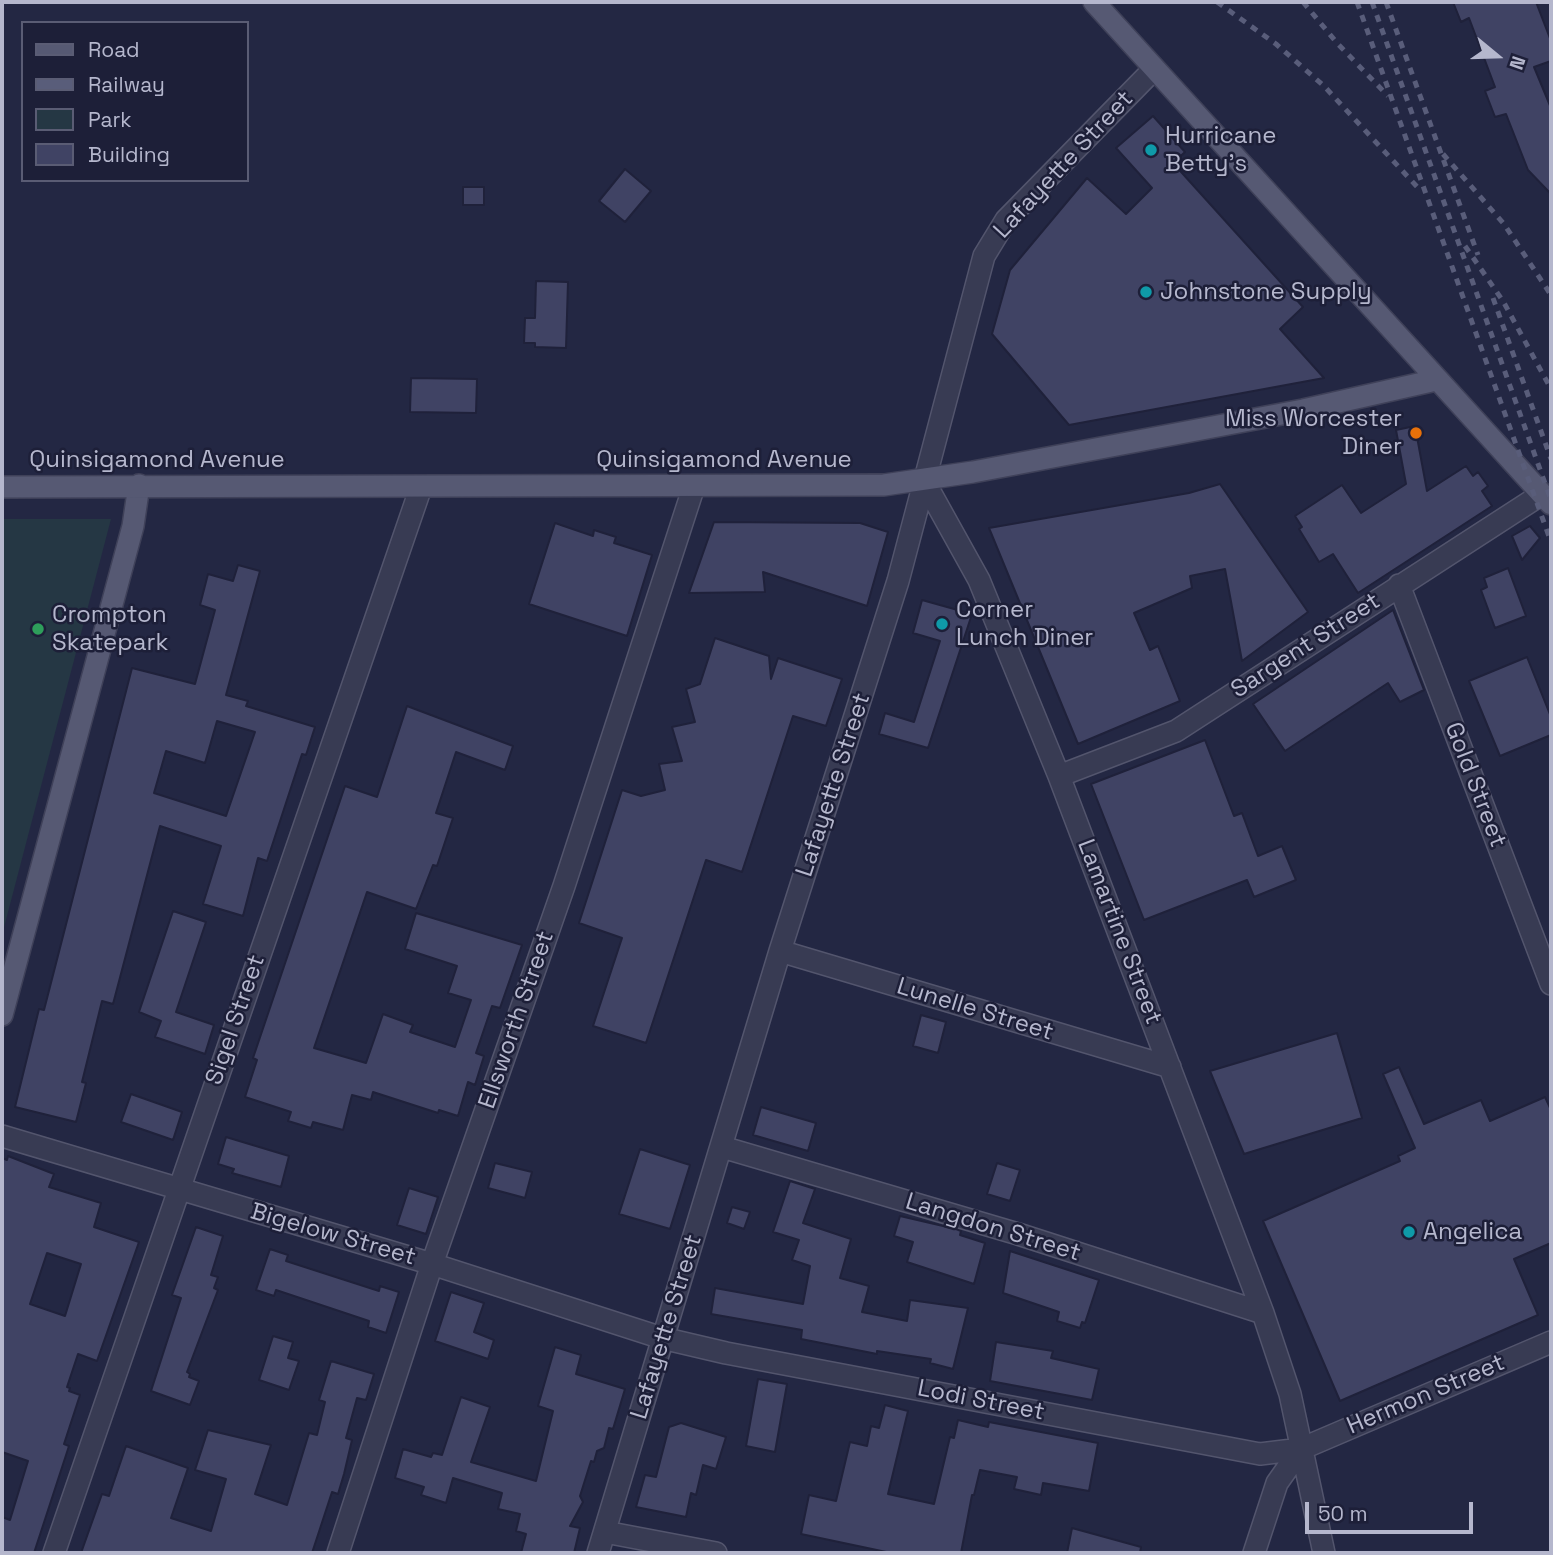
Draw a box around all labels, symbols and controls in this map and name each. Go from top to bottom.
legend [21,21,248,182]
north arrow [1462,21,1532,91]
text: Road [88,36,140,63]
text: N [1503,53,1531,73]
text: Railway [88,71,165,98]
street label: Lafayette Street [988,85,1140,245]
text: Park [88,106,132,133]
place label: Hurricane Betty's [1165,122,1276,178]
text: Building [88,141,170,168]
marker: Hurricane Betty's [1143,142,1159,158]
place label: Johnstone Supply [1160,278,1372,306]
marker: Johnstone Supply [1138,284,1154,300]
place label: Miss Worcester Diner [1225,405,1402,461]
marker: Miss Worcester Diner [1408,425,1424,441]
street label: Quinsigamond Avenue [29,446,285,474]
street label: Quinsigamond Avenue [596,446,852,474]
street label: Sargent Street [1226,587,1386,705]
place label: Corner Lunch Diner [956,596,1093,652]
place label: Crompton Skatepark [52,601,168,657]
marker: Corner Lunch Diner [934,616,950,632]
marker: Crompton Skatepark [30,621,46,637]
street label: Lafayette Street [791,690,877,880]
street label: Gold Street [1438,718,1512,852]
street label: Lamartine Street [1070,835,1168,1029]
street label: Ellsworth Street [473,927,561,1113]
street label: Sigel Street [200,951,272,1089]
street label: Lunelle Street [893,973,1057,1047]
street label: Langdon Street [902,1188,1084,1268]
street label: Bigelow Street [247,1198,419,1272]
place label: Angelica [1423,1218,1522,1246]
marker: Angelica [1401,1224,1417,1240]
street label: Lafayette Street [625,1231,709,1423]
street label: Hermon Street [1343,1349,1509,1441]
street label: Lodi Street [915,1375,1047,1427]
scale bar [1308,1488,1476,1532]
text: 50 m [1318,1500,1368,1527]

